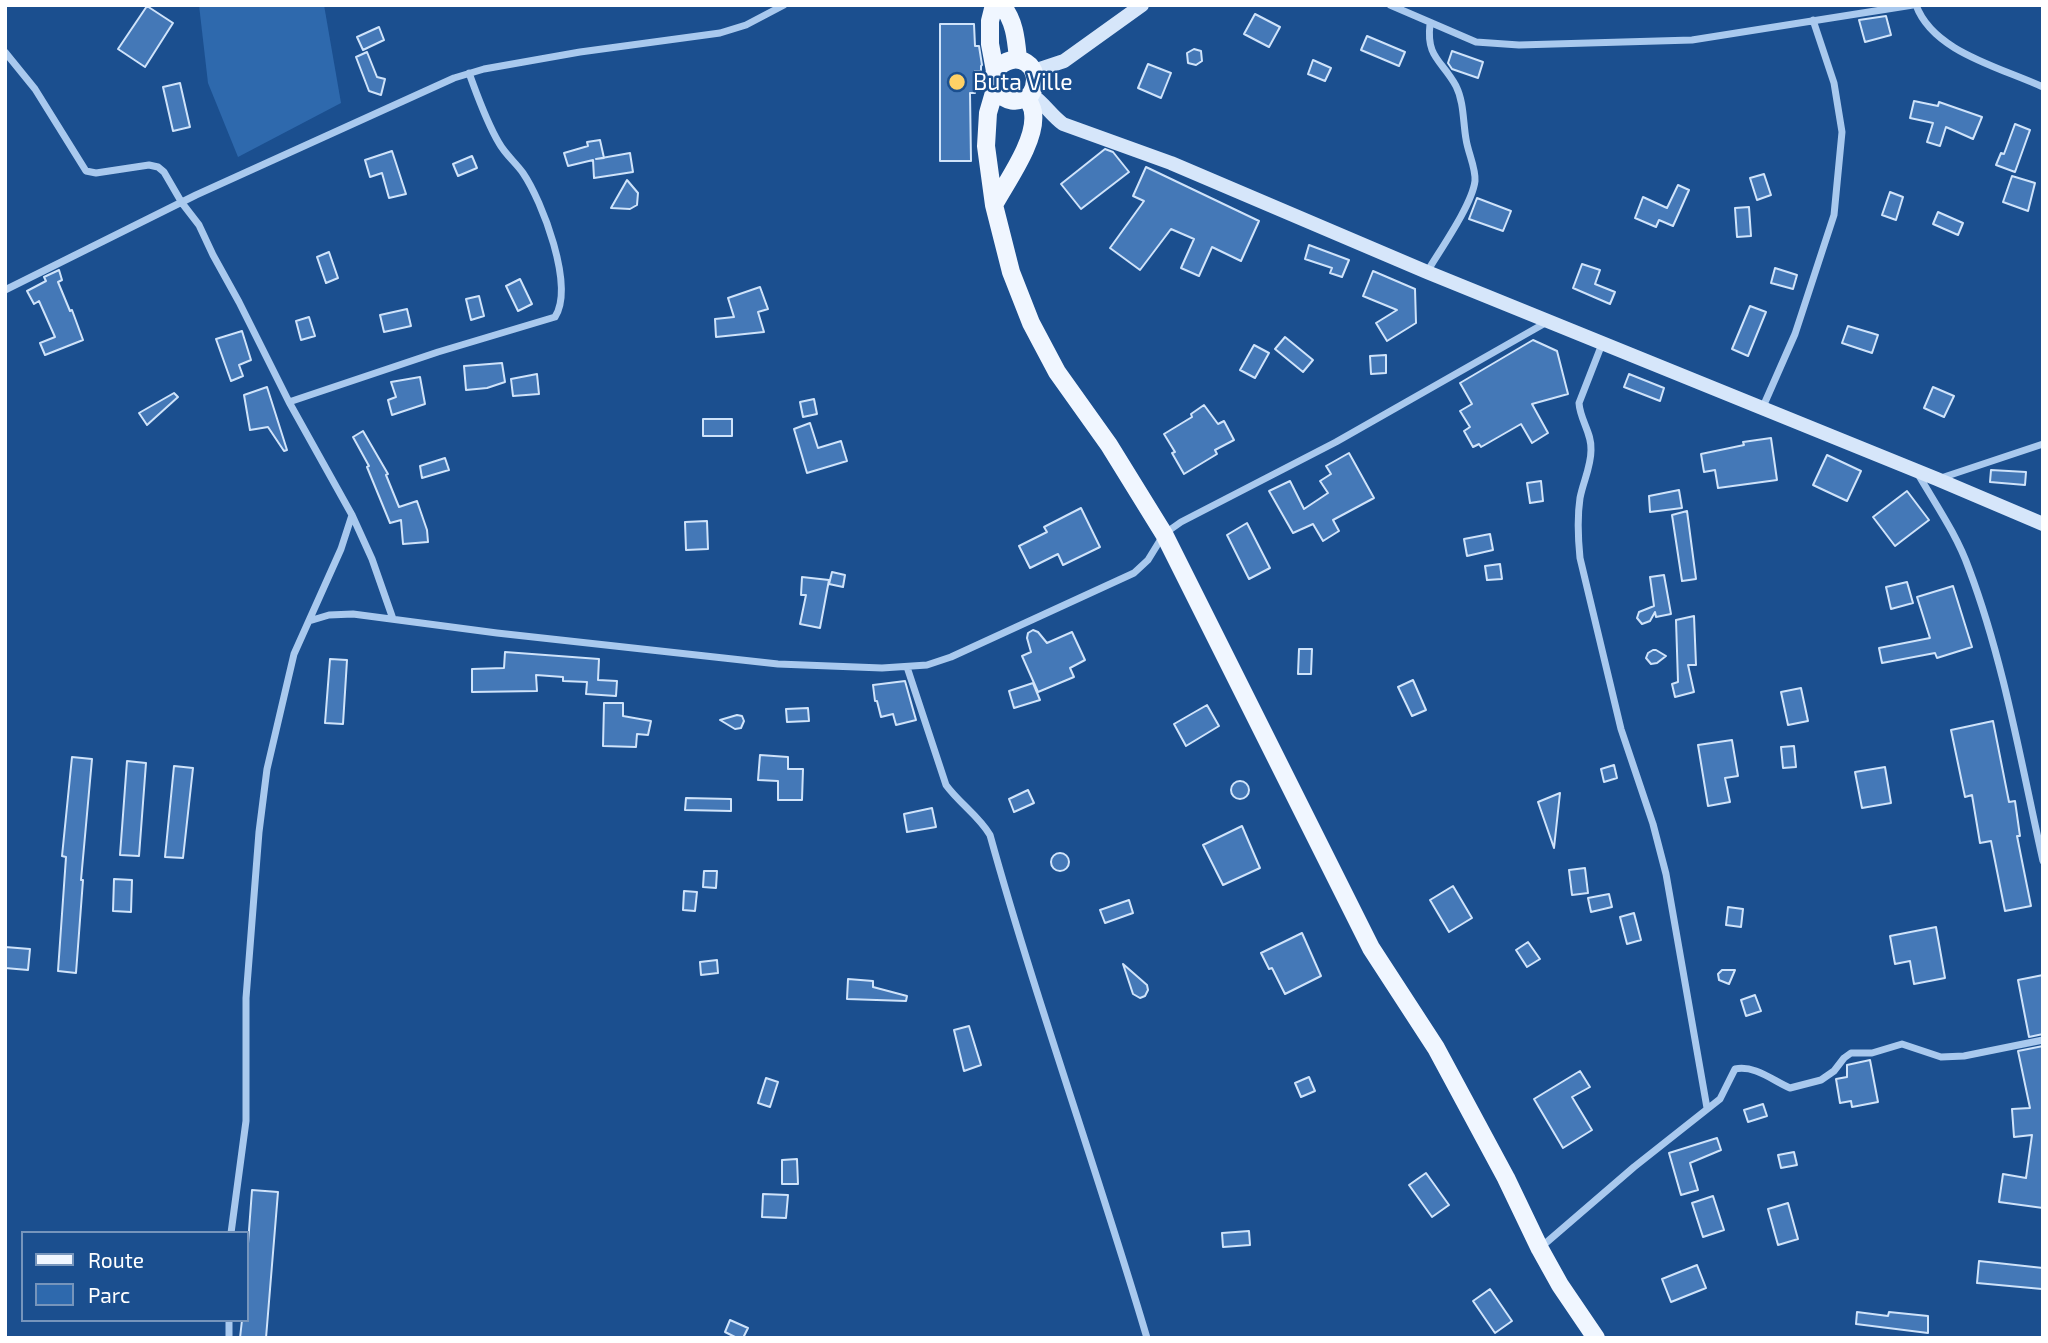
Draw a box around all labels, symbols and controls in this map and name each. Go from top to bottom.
place label: Buta Ville [973,68,1073,96]
marker: Buta Ville [947,72,967,92]
legend [21,1231,248,1322]
text: Route [88,1247,144,1272]
text: Parc [88,1282,130,1307]

